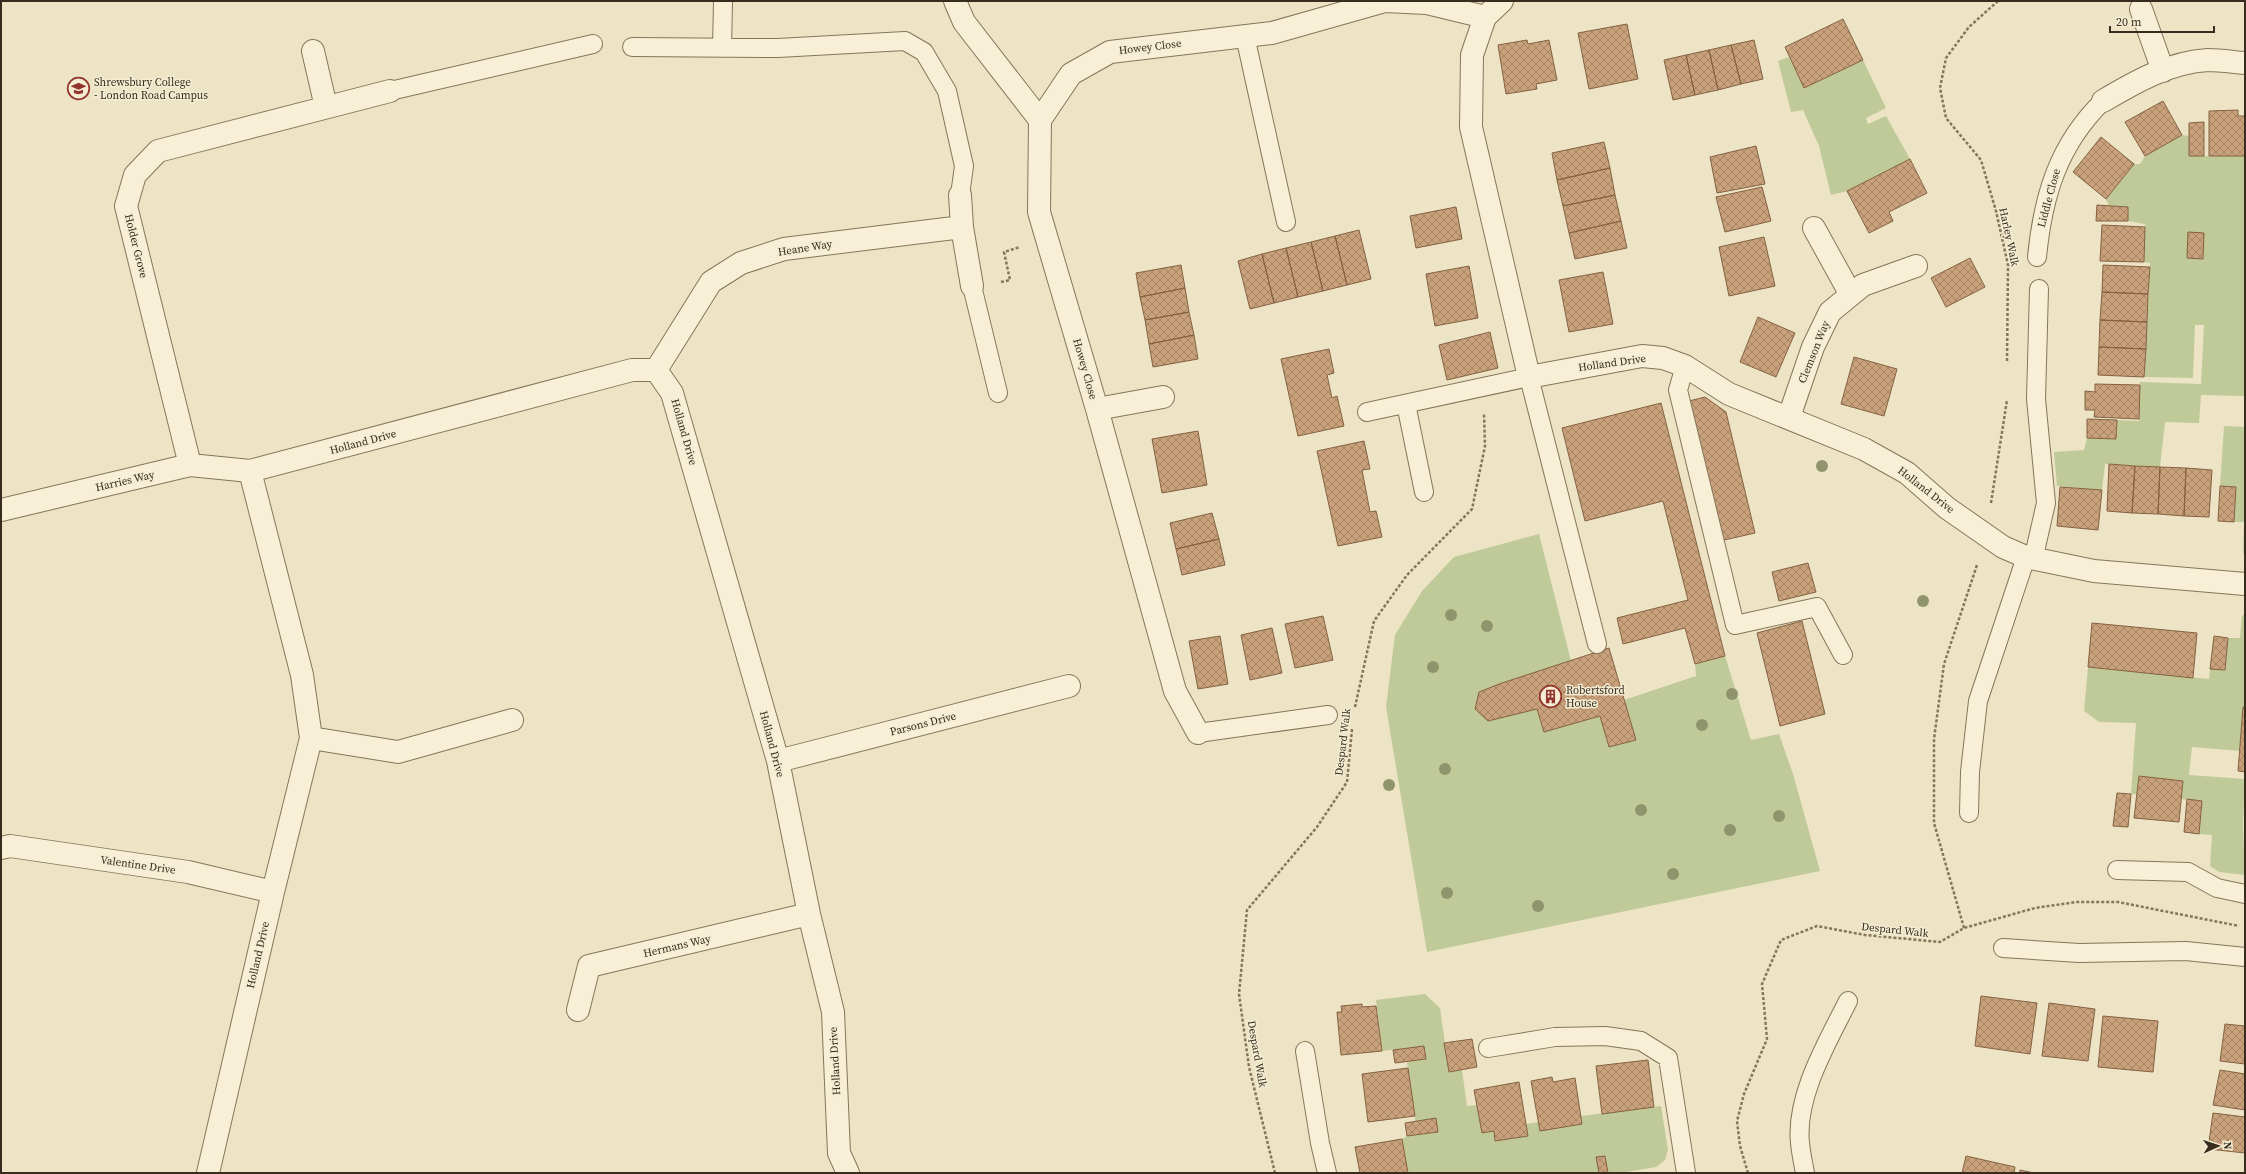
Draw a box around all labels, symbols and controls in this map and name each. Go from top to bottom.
scale bar [2110,8,2214,34]
text: 20 m [2116,14,2142,30]
street label: Howey Close [1118,36,1183,58]
school or university icon: Shrewsbury College - London Road Campus [66,75,92,101]
place label: Shrewsbury College - London Road Campus [94,75,208,103]
street label: Liddle Close [2034,167,2064,229]
street label: Harley Walk [1995,206,2023,269]
street label: Holder Grove [121,212,151,280]
street label: Heane Way [777,236,834,260]
street label: Clemson Way [1795,318,1834,386]
street label: Howey Close [1069,337,1101,402]
street label: Holland Drive [1577,351,1647,375]
street label: Holland Drive [667,397,701,467]
street label: Holland Drive [328,426,398,458]
street label: Holland Drive [1894,463,1958,517]
street label: Harries Way [94,467,156,495]
building icon: Robertsford House [1537,683,1563,709]
place label: Robertsford House [1566,683,1625,711]
street label: Despard Walk [1331,706,1355,777]
street label: Parsons Drive [888,708,958,739]
street label: Holland Drive [756,709,788,779]
street label: Valentine Drive [99,852,177,878]
street label: Despard Walk [1861,919,1930,941]
street label: Holland Drive [243,920,273,990]
street label: Hermans Way [642,931,713,961]
street label: Despard Walk [1244,1019,1270,1090]
street label: Holland Drive [826,1026,844,1096]
north arrow [2198,1126,2238,1166]
text: N [2220,1141,2235,1150]

